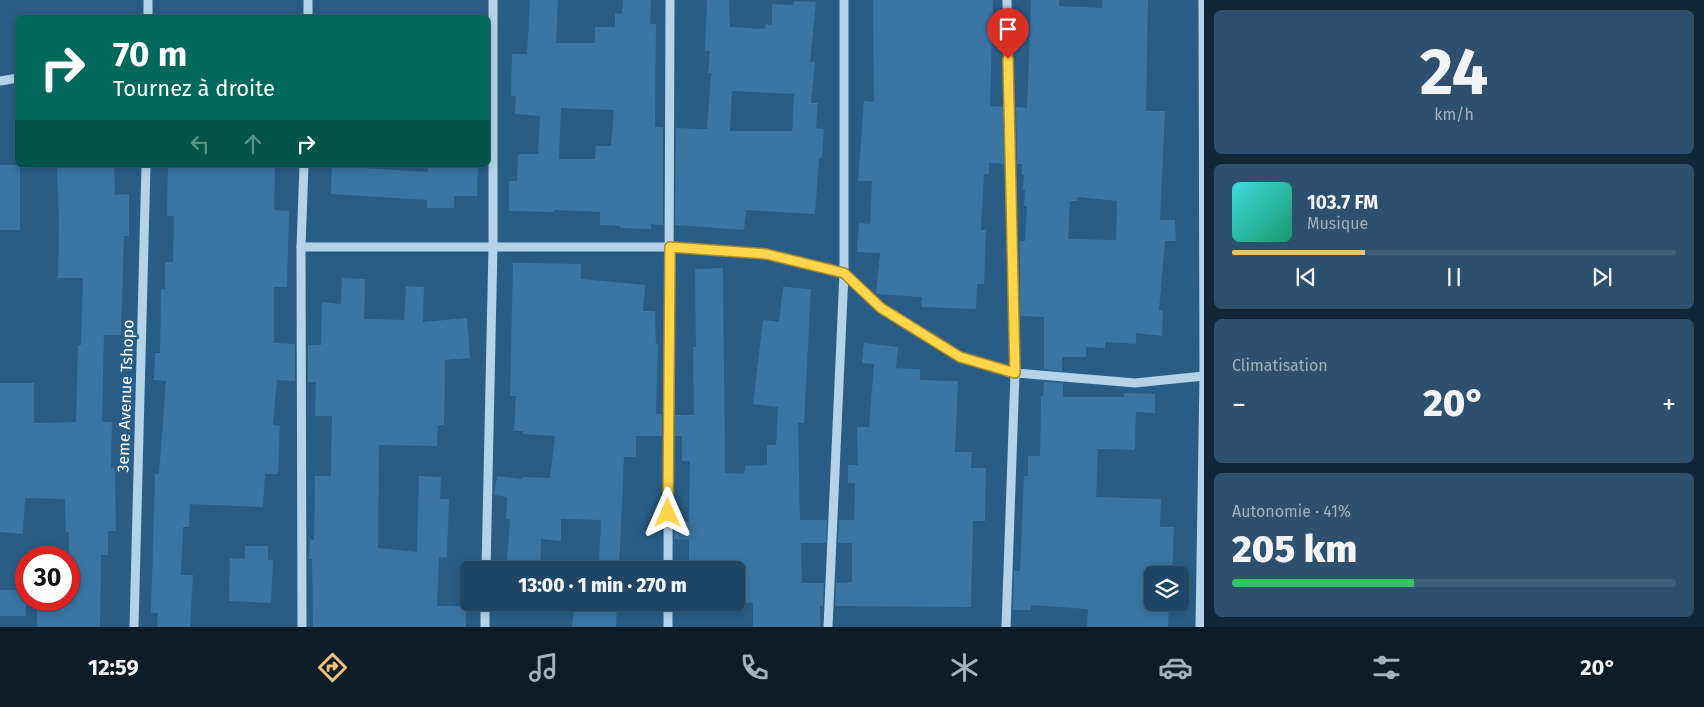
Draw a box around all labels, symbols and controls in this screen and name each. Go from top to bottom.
pin [987,8,1029,59]
icon: arrive [994,15,1022,43]
text: 70 m [113,33,187,75]
text: 24 [1420,33,1488,111]
icon: right [30,35,95,100]
text: Tournez à droite [113,75,275,102]
text: km/h [1434,105,1474,124]
icon: left [186,130,214,158]
icon: ahead [239,130,267,158]
icon: right [292,130,320,158]
text: 103.7 FM [1307,191,1378,214]
text: Musique [1307,214,1368,233]
icon: previous [1292,263,1320,291]
icon: pause [1440,263,1468,291]
icon: next [1588,263,1616,291]
street label: 3eme Avenue Tshopo [113,319,138,473]
text: Climatisation [1232,356,1328,375]
text: 20° [1423,380,1485,426]
text: − [1232,388,1246,421]
text: + [1662,388,1676,421]
position arrow [641,486,693,538]
text: Autonomie · 41% [1232,502,1351,521]
text: 205 km [1232,526,1357,572]
speed limit sign: 30 [15,546,80,611]
map controls [1144,566,1189,611]
button: layers [1144,566,1189,611]
text: 13:00 · 1 min · 270 m [518,574,687,597]
icon: directions [315,650,350,685]
icon: music [526,650,561,685]
icon: phone [737,650,772,685]
icon: climate [947,650,982,685]
icon: car [1158,650,1193,685]
icon: filters [1369,650,1404,685]
text: 12:59 [88,654,139,681]
text: 20° [1580,654,1616,681]

